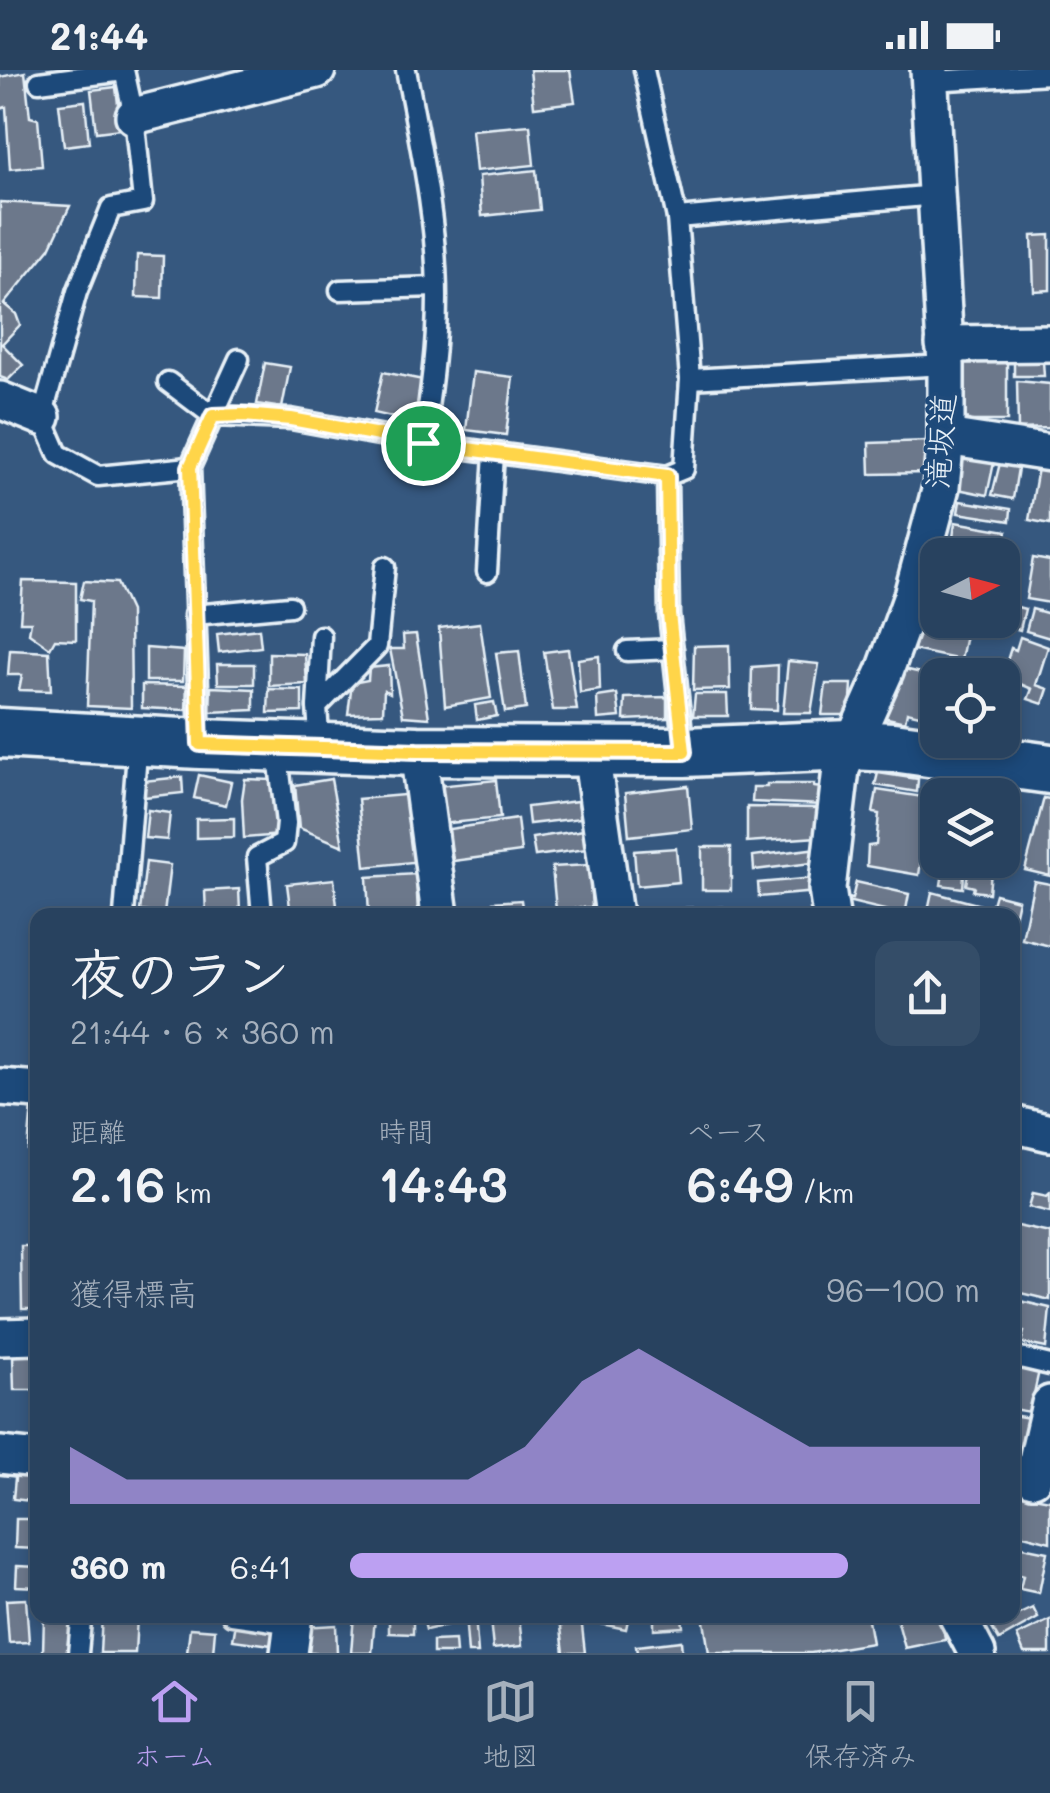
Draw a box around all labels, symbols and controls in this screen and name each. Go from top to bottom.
text: 21:44 [50,10,148,60]
street label: 滝坂道 [915,392,963,490]
pin [381,401,466,486]
icon: arrive [396,416,451,471]
north arrow [920,538,1020,638]
map controls [920,538,1020,878]
button: locate [920,658,1020,758]
button: layers [920,778,1020,878]
text: 夜のラン [70,936,290,1008]
button: share [875,941,980,1046]
text: 21:44 · 6 × 360 m [70,1010,335,1052]
text: 距離 [70,1113,126,1149]
text: 時間 [378,1113,434,1149]
text: ペース [687,1113,769,1149]
text: 2.16 [70,1150,166,1216]
text: 14:43 [378,1150,508,1216]
text: 6:49 [687,1150,793,1216]
text: km [166,1174,212,1210]
text: /km [793,1174,854,1210]
text: 96–100 m [826,1268,980,1310]
text: 獲得標高 [70,1271,198,1313]
text: 360 m [70,1545,166,1587]
text: 6:41 [230,1545,292,1587]
tab: ホーム [133,1674,216,1774]
tab: 地図 [482,1674,538,1774]
tab: 保存済み [805,1674,917,1774]

